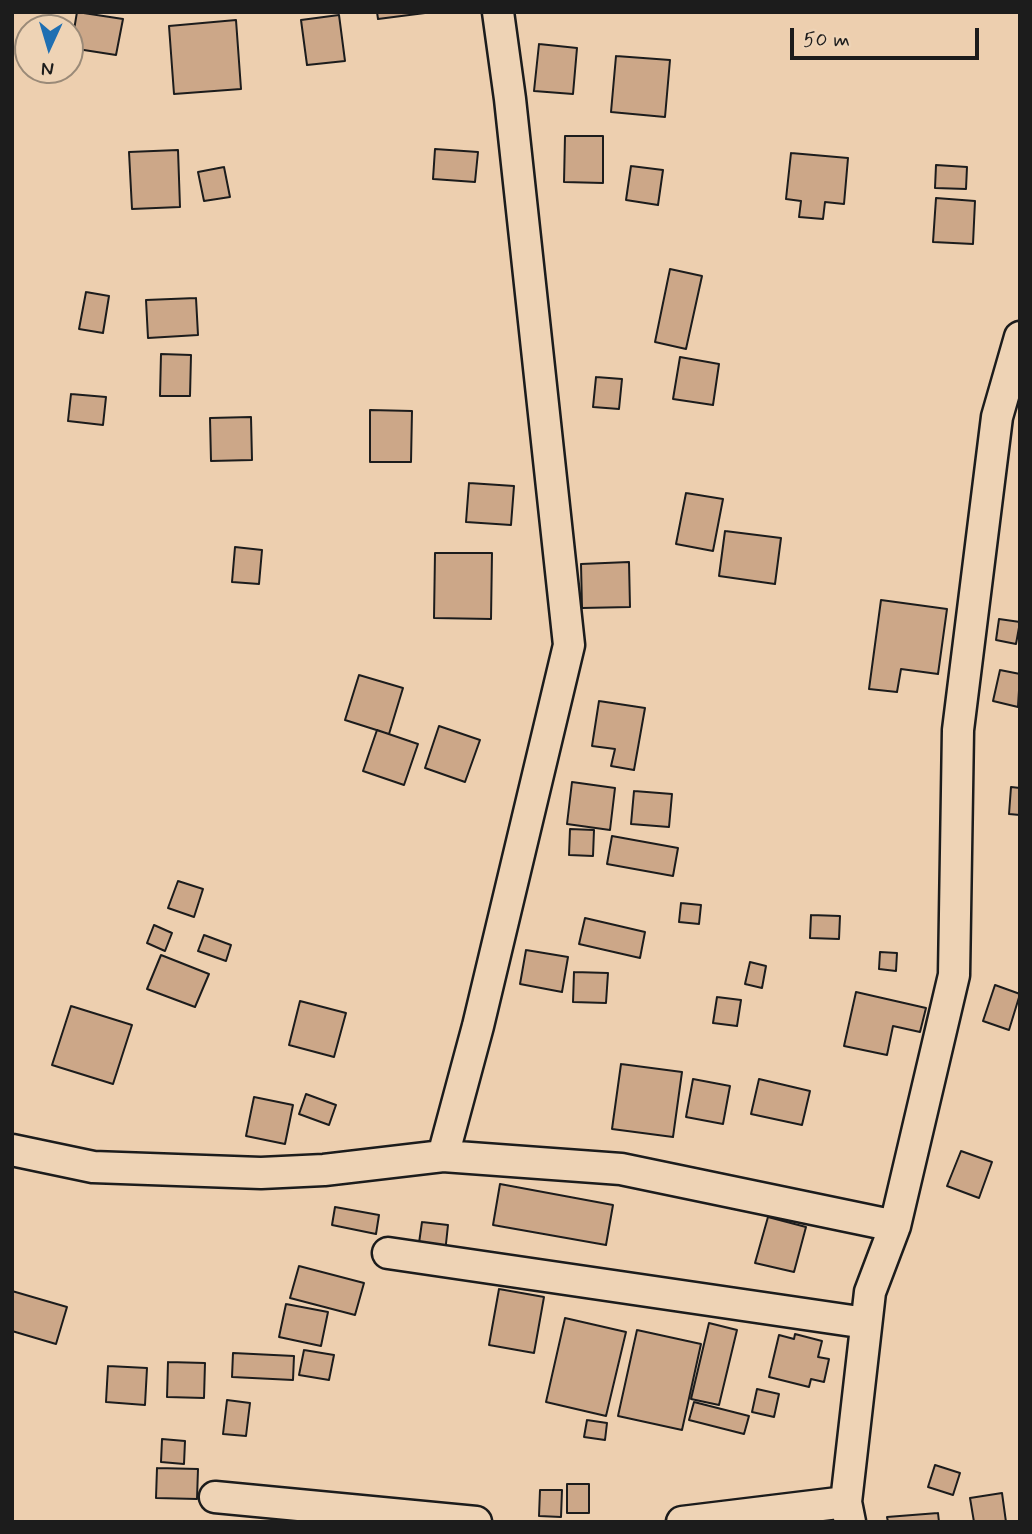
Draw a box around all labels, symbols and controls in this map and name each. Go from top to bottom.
north arrow [14,14,84,84]
scale bar [794,14,983,58]
text: 50 m [803,26,850,54]
text: N [40,56,55,81]

